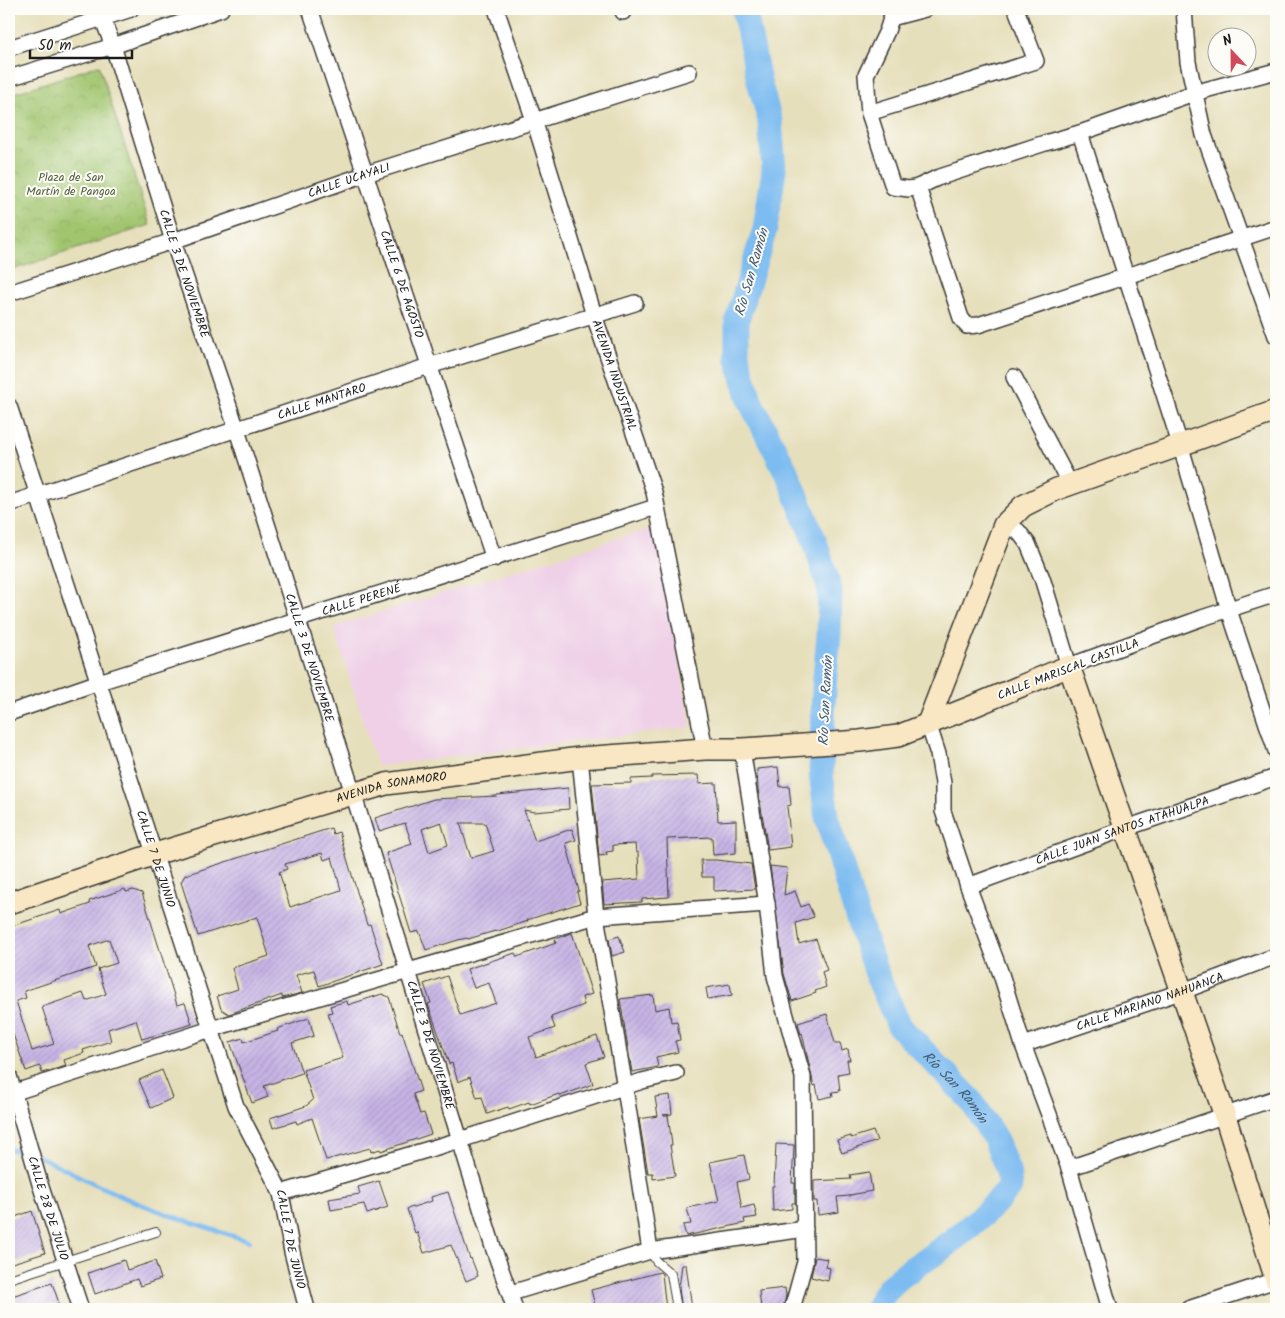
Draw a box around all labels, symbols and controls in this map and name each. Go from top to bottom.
scale bar [30,28,132,60]
north arrow [1208,28,1258,78]
text: N [1219,29,1236,53]
text: 50 m [38,34,72,58]
street label: CALLE UCAYALI [305,158,393,204]
park label: Plaza de San Martín de Pangoa [26,168,116,201]
street label: CALLE 3 DE NOVIEMBRE [154,207,214,341]
water label: Río San Ramón [729,224,775,319]
street label: CALLE 6 DE AGOSTO [375,228,429,341]
street label: AVENIDA INDUSTRIAL [586,317,642,434]
street label: CALLE MANTARO [275,378,369,425]
street label: CALLE PERENÉ [319,578,404,621]
street label: CALLE 3 DE NOVIEMBRE [280,591,339,726]
street label: CALLE MARISCAL CASTILLA [995,634,1142,705]
water label: Río San Ramón [813,654,839,747]
street label: AVENIDA SONAMORO [334,767,448,809]
street label: CALLE JUAN SANTOS ATAHUALPA [1033,791,1212,870]
street label: CALLE 7 DE JUNIO [131,808,180,911]
street label: CALLE MARIANO NAHUANCA [1074,968,1226,1036]
street label: CALLE 3 DE NOVIEMBRE [401,978,459,1113]
water label: Río San Ramón [917,1046,994,1129]
street label: CALLE 28 DE JULIO [22,1154,74,1264]
street label: CALLE 7 DE JUNIO [271,1188,311,1292]

